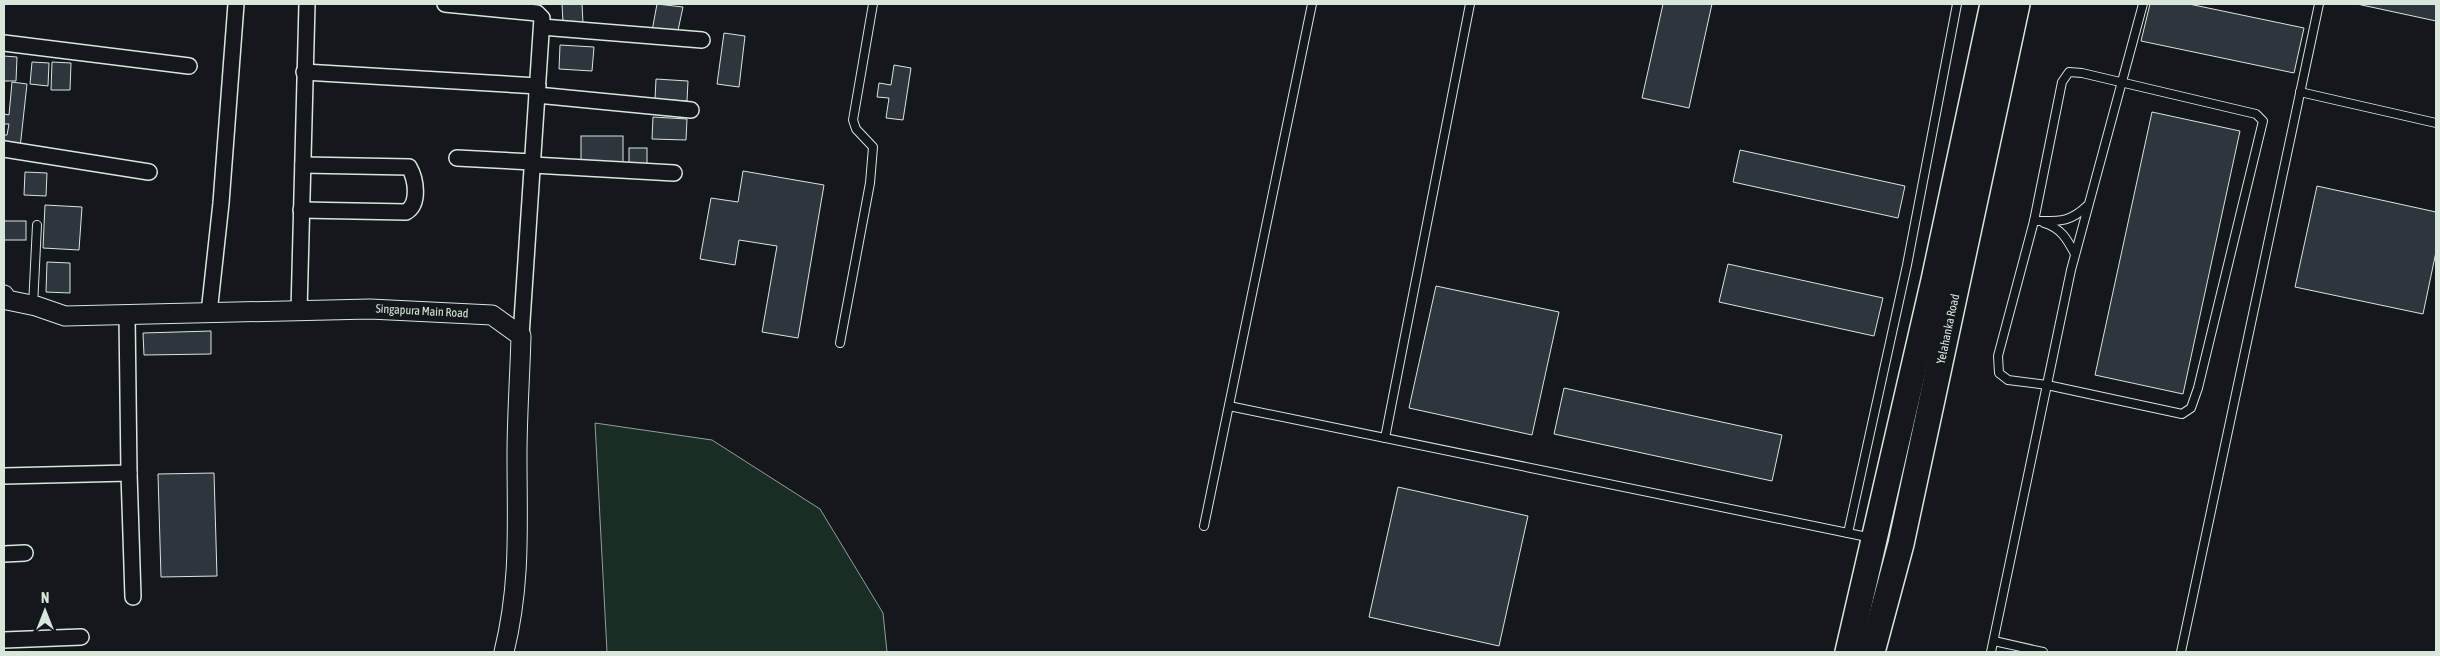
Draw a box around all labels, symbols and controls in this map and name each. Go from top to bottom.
street label: Yelahanka Road [1934,293,1962,365]
street label: Singapura Main Road [375,302,469,320]
north arrow [20,586,70,636]
text: N [41,590,49,606]

